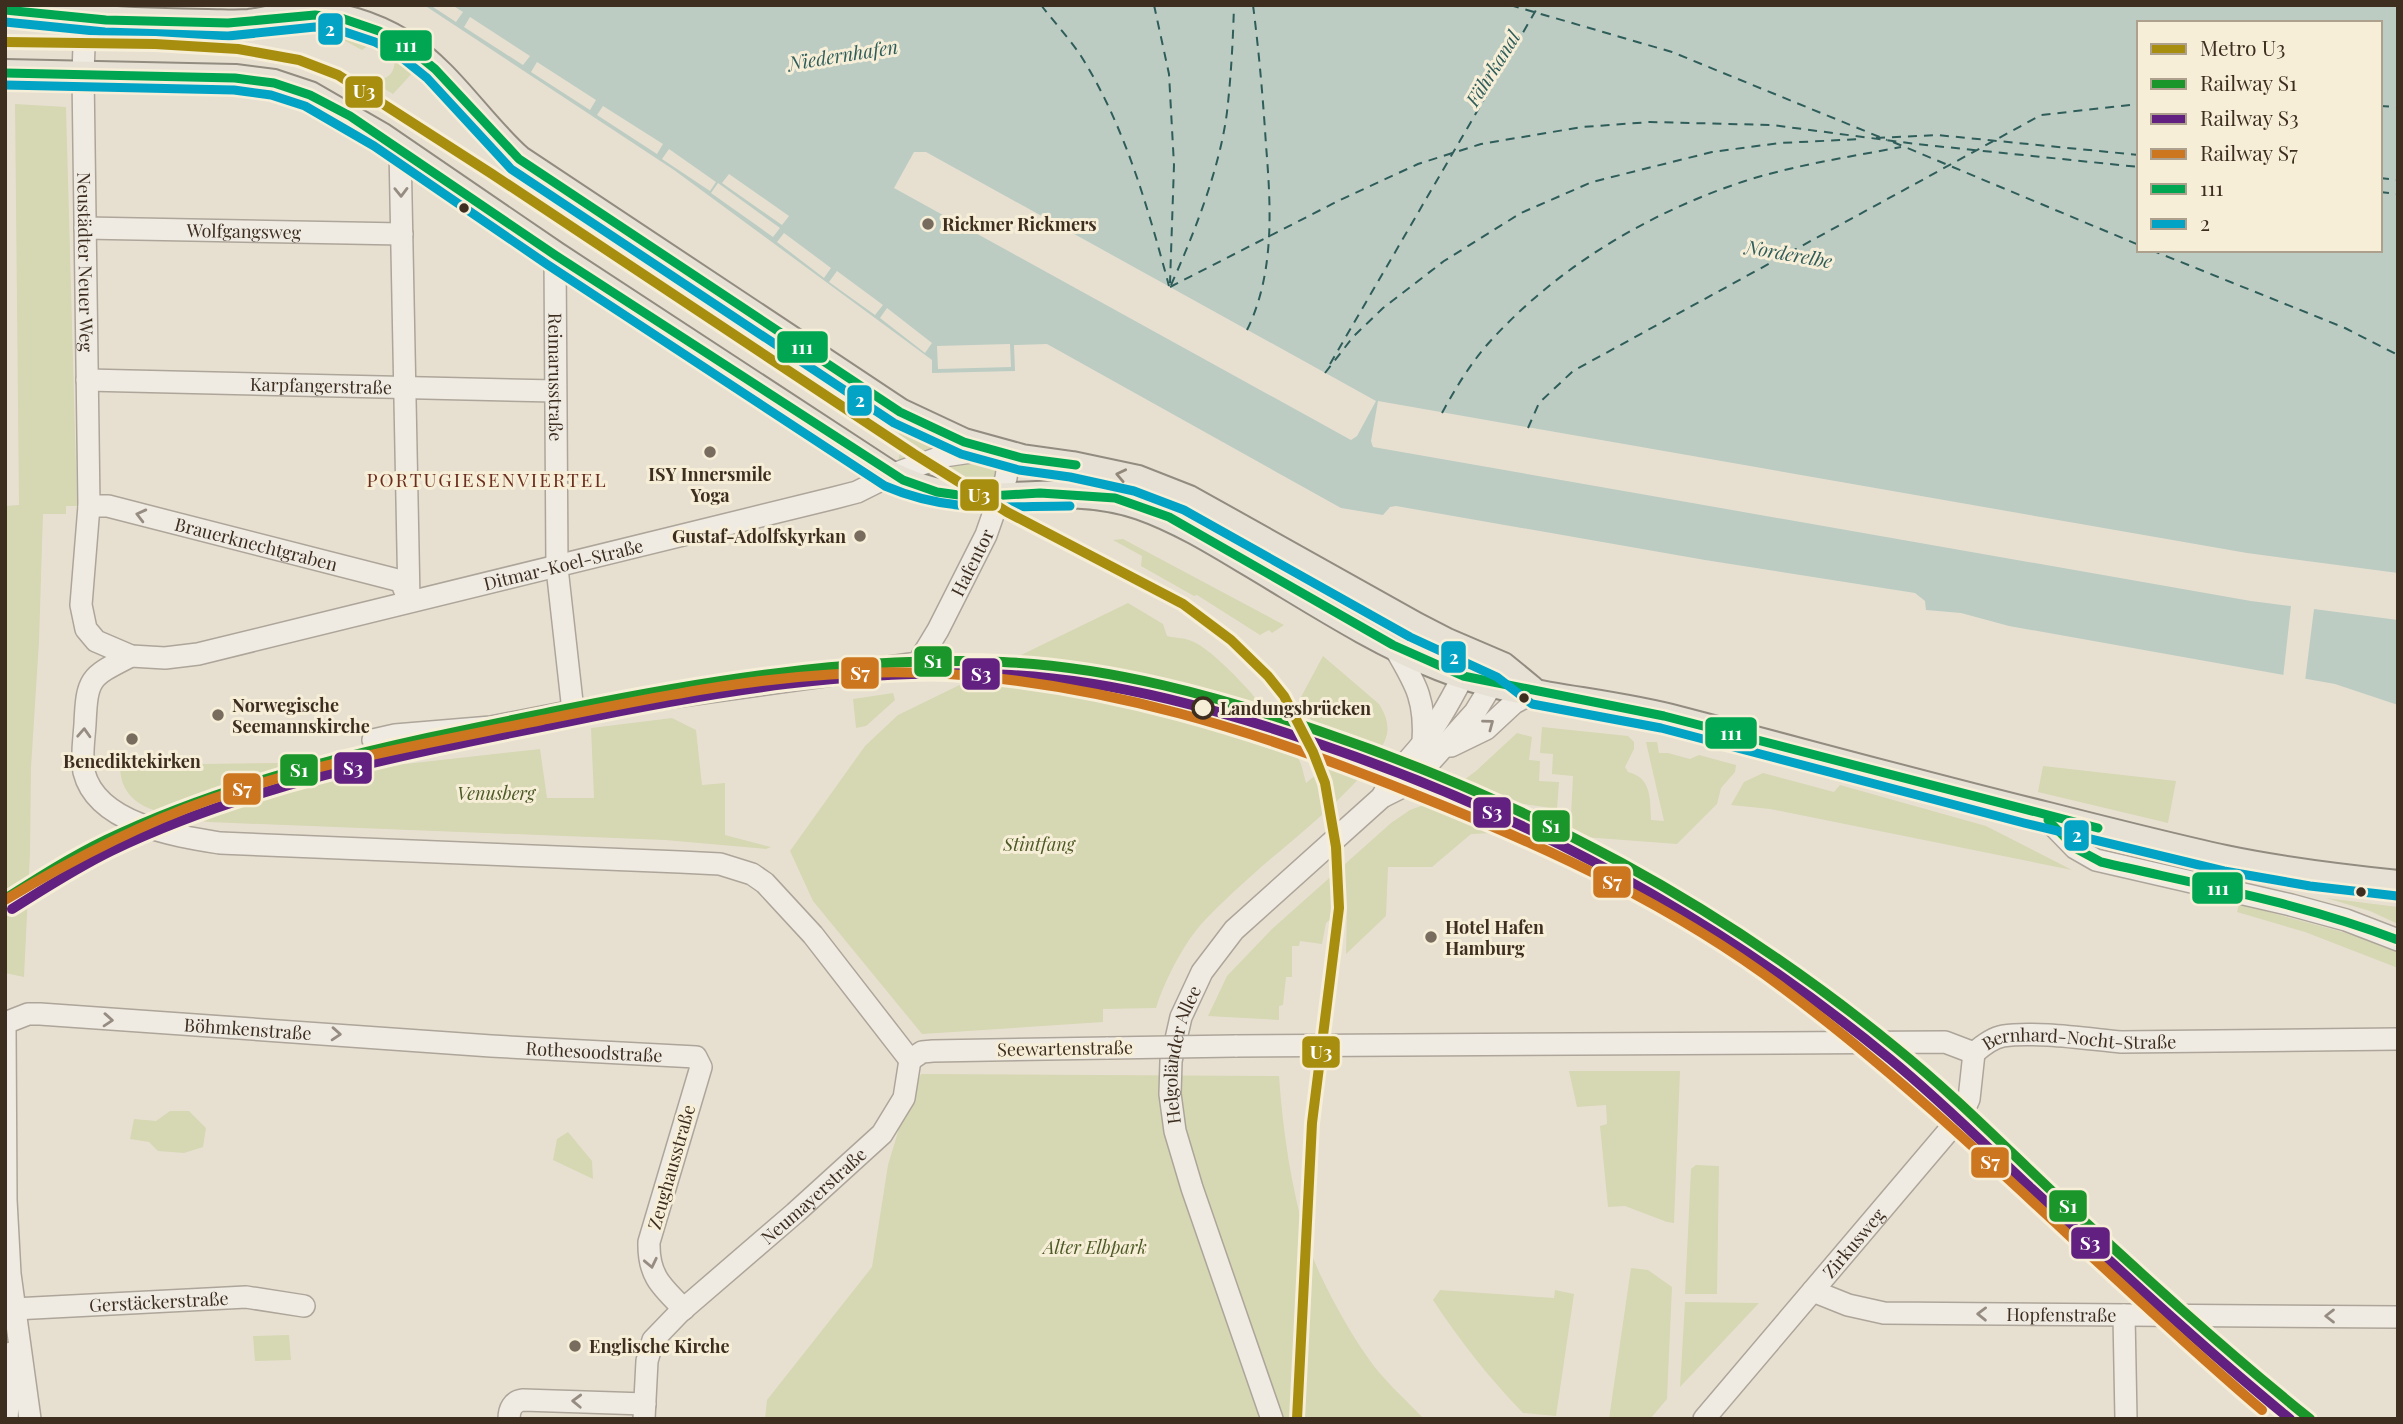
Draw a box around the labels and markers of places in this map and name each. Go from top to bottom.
unlabelled marker [457,201,471,215]
place label: Rickmer Rickmers [942,212,1097,236]
marker: Rickmer Rickmers [920,216,936,232]
marker: ISY Innersmile Yoga [702,444,718,460]
place label: ISY Innersmile Yoga [648,462,772,507]
place label: Gustaf-Adolfskyrkan [672,524,846,548]
marker: Gustaf-Adolfskyrkan [852,528,868,544]
unlabelled marker [1517,691,1531,705]
place label: Norwegische Seemannskirche [232,693,370,738]
place label: Landungsbrücken [1220,696,1371,720]
marker: Landungsbrücken [1192,697,1214,719]
marker: Norwegische Seemannskirche [210,707,226,723]
marker: Benediktekirken [124,731,140,747]
place label: Benediktekirken [63,749,201,773]
unlabelled marker [2354,885,2368,899]
place label: Hotel Hafen Hamburg [1445,915,1544,960]
marker: Hotel Hafen Hamburg [1423,929,1439,945]
place label: Englische Kirche [589,1334,730,1358]
marker: Englische Kirche [567,1338,583,1354]

